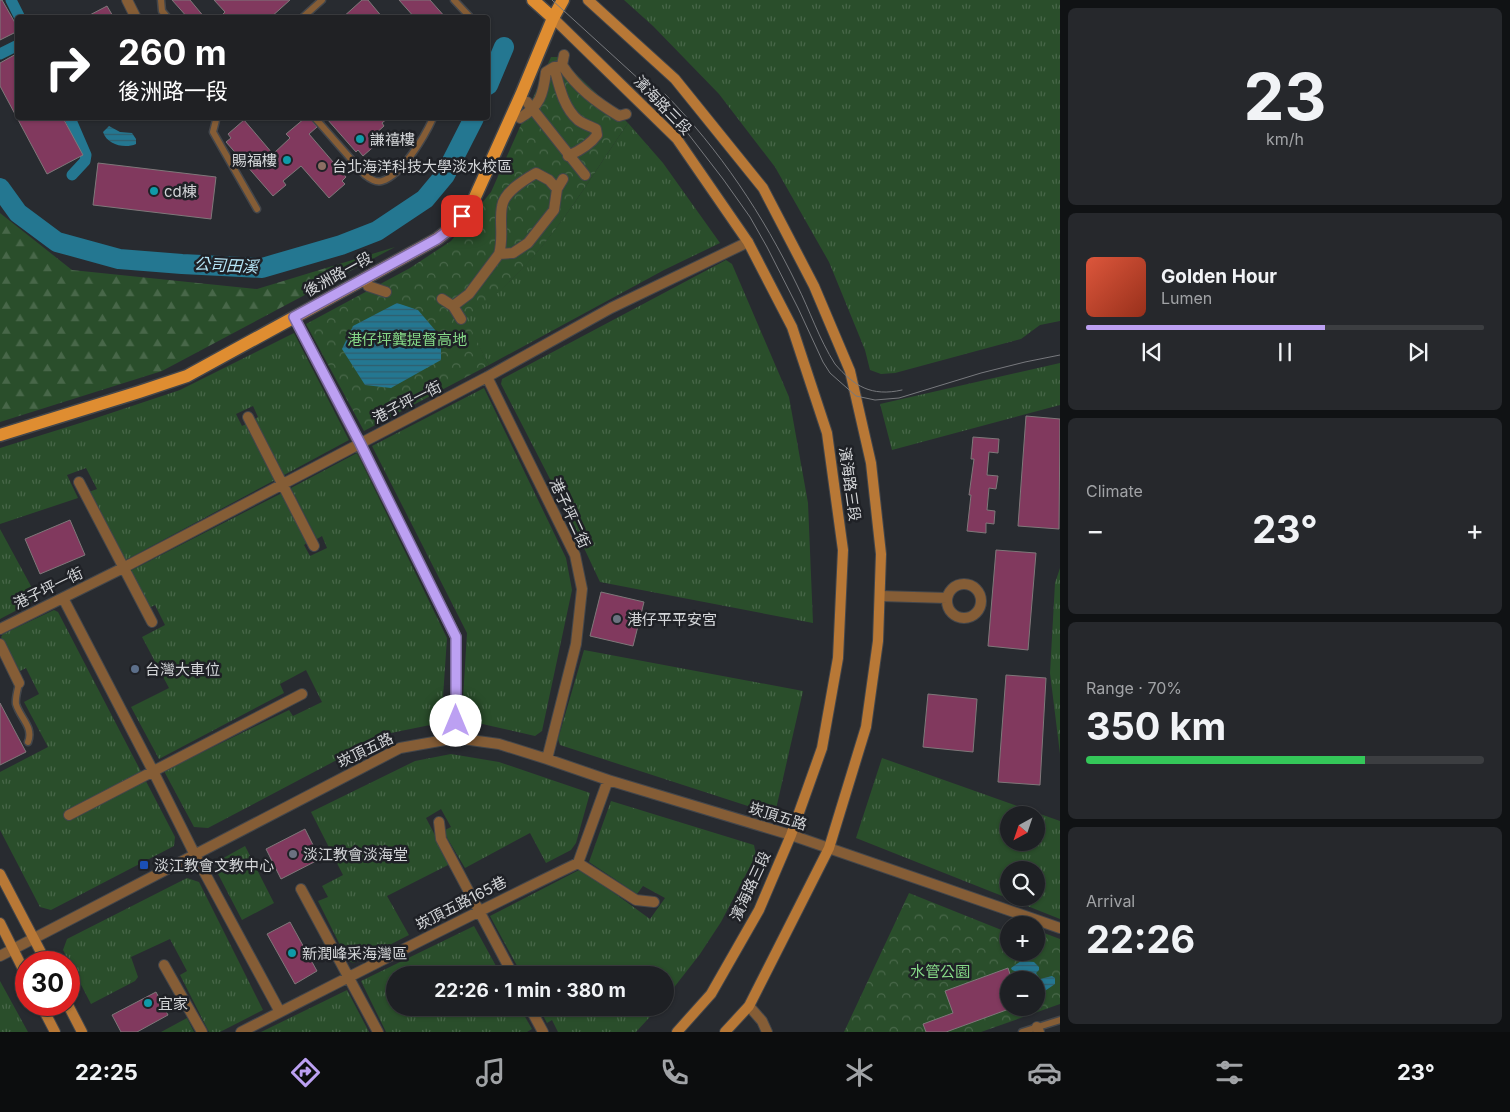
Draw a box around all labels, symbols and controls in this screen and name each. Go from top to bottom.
text: 260 m [118,31,227,73]
icon: right [35,35,100,100]
text: 23 [1244,57,1326,136]
street label: 濱海路三段 [630,71,696,139]
text: 後洲路一段 [118,78,228,104]
text: km/h [1266,129,1304,149]
place label: 謙禧樓 [370,130,415,149]
marker: 謙禧樓 [354,133,366,145]
place label: 賜福樓 [232,151,277,170]
marker: 賜福樓 [281,154,293,166]
place label: 台北海洋科技大學淡水校區 [332,157,512,176]
marker: 台北海洋科技大學淡水校區 [316,160,328,172]
place label: cd棟 [164,182,197,201]
marker: cd棟 [148,185,160,197]
pin [441,195,483,237]
icon: arrive [448,202,476,230]
street label: 後洲路一段 [301,248,375,300]
water label: 公司田溪 [194,253,260,277]
text: Golden Hour [1161,265,1277,288]
text: Lumen [1161,288,1212,308]
park label: 港仔坪龔提督高地 [347,330,467,349]
icon: previous [1138,338,1166,366]
icon: pause [1271,338,1299,366]
icon: next [1404,338,1432,366]
street label: 港子坪一街 [369,377,445,427]
street label: 濱海路三段 [835,446,865,522]
street label: 港子坪二街 [546,475,594,551]
text: Climate [1086,481,1143,501]
text: 23° [1252,506,1318,552]
text: − [1086,513,1105,547]
text: + [1465,513,1484,547]
street label: 港子坪一街 [10,563,86,613]
place label: 港仔平平安宮 [627,610,717,629]
marker: 港仔平平安宮 [611,613,623,625]
place label: 台灣大車位 [145,660,220,679]
marker: 台灣大車位 [129,663,141,675]
text: Range · 70% [1086,678,1182,698]
position arrow [429,694,481,746]
text: 350 km [1086,703,1226,749]
street label: 崁頂五路 [334,728,396,772]
street label: 崁頂五路 [747,798,809,834]
north arrow [1000,806,1045,851]
map controls [1000,806,1045,1016]
place label: 淡江教會淡海堂 [303,845,408,864]
marker: 淡江教會淡海堂 [287,848,299,860]
street label: 濱海路三段 [726,848,774,924]
place label: 淡江教會文教中心 [154,856,274,875]
marker: 淡江教會文教中心 [138,859,150,871]
button: search [1000,861,1045,906]
street label: 崁頂五路165巷 [412,872,510,934]
text: Arrival [1086,891,1135,911]
button: + [1000,916,1045,961]
text: 22:26 [1086,916,1195,962]
place label: 新潤峰采海灣區 [302,944,407,963]
marker: 新潤峰采海灣區 [286,947,298,959]
speed limit sign: 30 [15,951,80,1016]
park label: 水管公園 [910,962,970,981]
button: − [1000,971,1045,1016]
text: 22:26 · 1 min · 380 m [434,979,626,1002]
place label: 宜家 [158,994,188,1013]
marker: 宜家 [142,997,154,1009]
icon: directions [288,1055,323,1090]
icon: music [473,1055,508,1090]
icon: phone [657,1055,692,1090]
icon: climate [842,1055,877,1090]
icon: car [1027,1055,1062,1090]
icon: filters [1212,1055,1247,1090]
text: 22:25 [75,1059,138,1085]
text: 23° [1397,1059,1435,1085]

